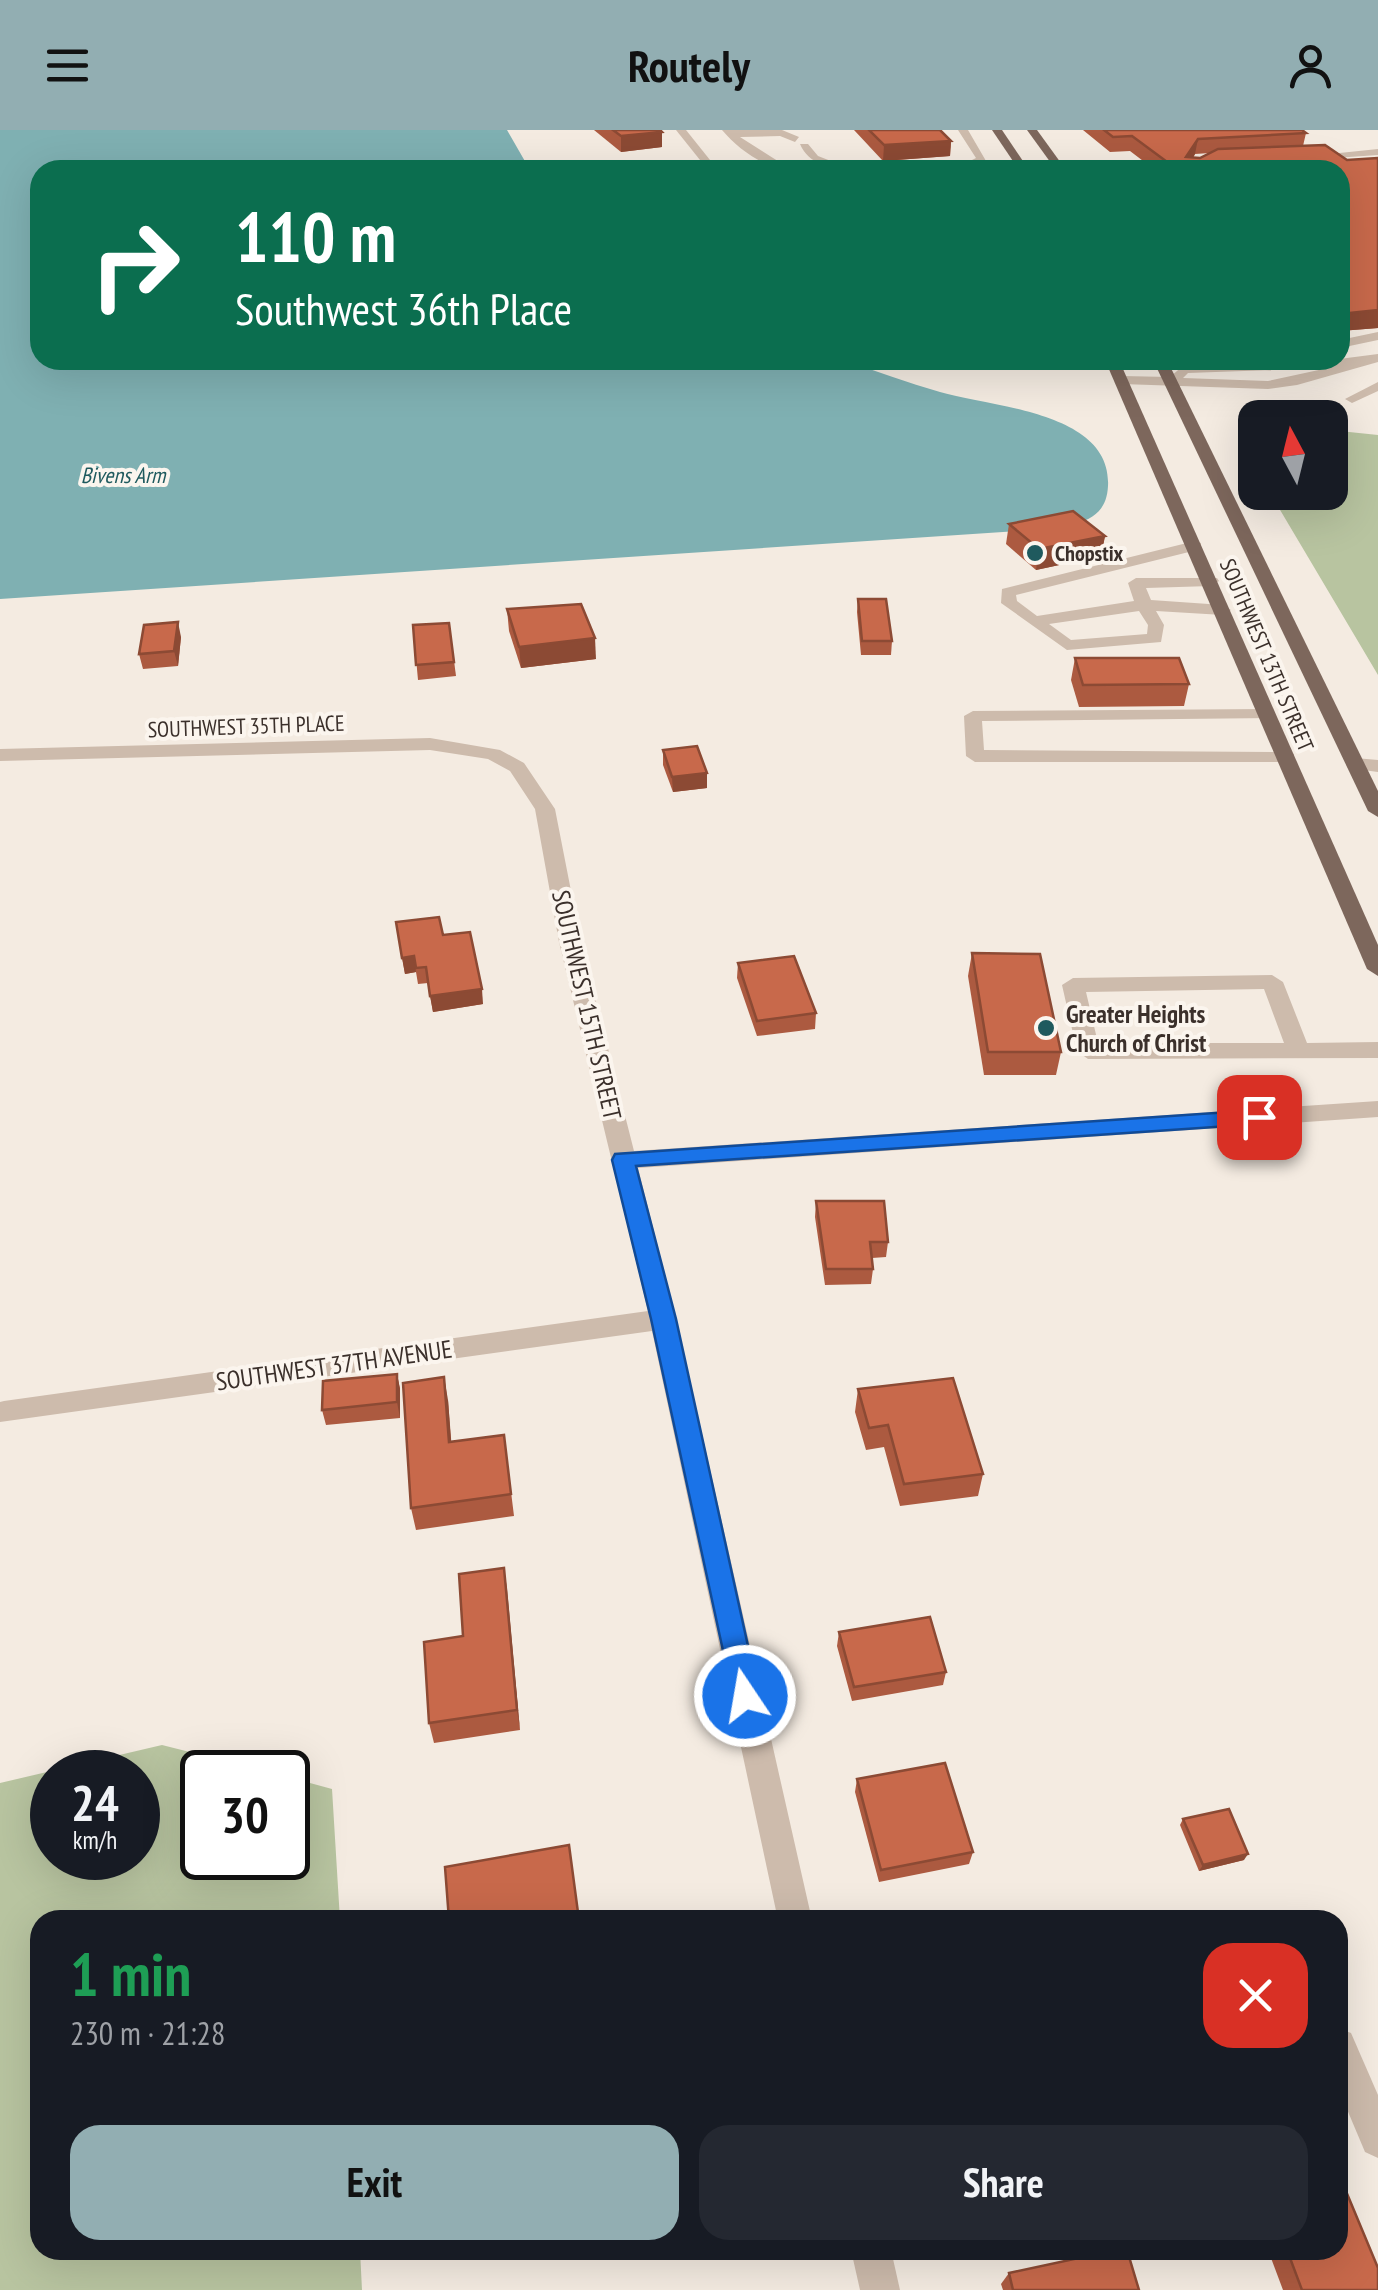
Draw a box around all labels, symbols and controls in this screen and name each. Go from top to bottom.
text: Routely [628,36,750,94]
icon: menu [40,38,95,93]
icon: person [1283,38,1338,93]
text: 110 m [235,191,396,281]
icon: right [70,200,200,330]
text: Southwest 36th Place [235,279,572,337]
north arrow [1238,400,1348,510]
map controls [1238,400,1348,510]
water label: Bivens Arm [81,461,167,489]
place label: Chopstix [1055,539,1124,567]
marker: Chopstix [1024,542,1046,564]
street label: SOUTHWEST 13TH STREET [1214,554,1320,756]
street label: SOUTHWEST 35TH PLACE [147,709,345,743]
street label: SOUTHWEST 15TH STREET [545,887,629,1123]
place label: Greater Heights Church of Christ [1066,998,1207,1059]
marker: Greater Heights Church of Christ [1035,1017,1057,1039]
pin [1217,1075,1302,1160]
icon: arrive [1232,1090,1287,1145]
street label: SOUTHWEST 37TH AVENUE [214,1333,454,1397]
position arrow [693,1644,797,1748]
speed limit sign: 30 [180,1750,310,1880]
text: 24 [71,1770,119,1835]
text: km/h [73,1824,117,1856]
text: 1 min [70,1935,191,2013]
button: close [1203,1943,1308,2048]
text: 230 m · 21:28 [70,2012,225,2054]
button: Exit [70,2125,679,2240]
button: Share [699,2125,1308,2240]

